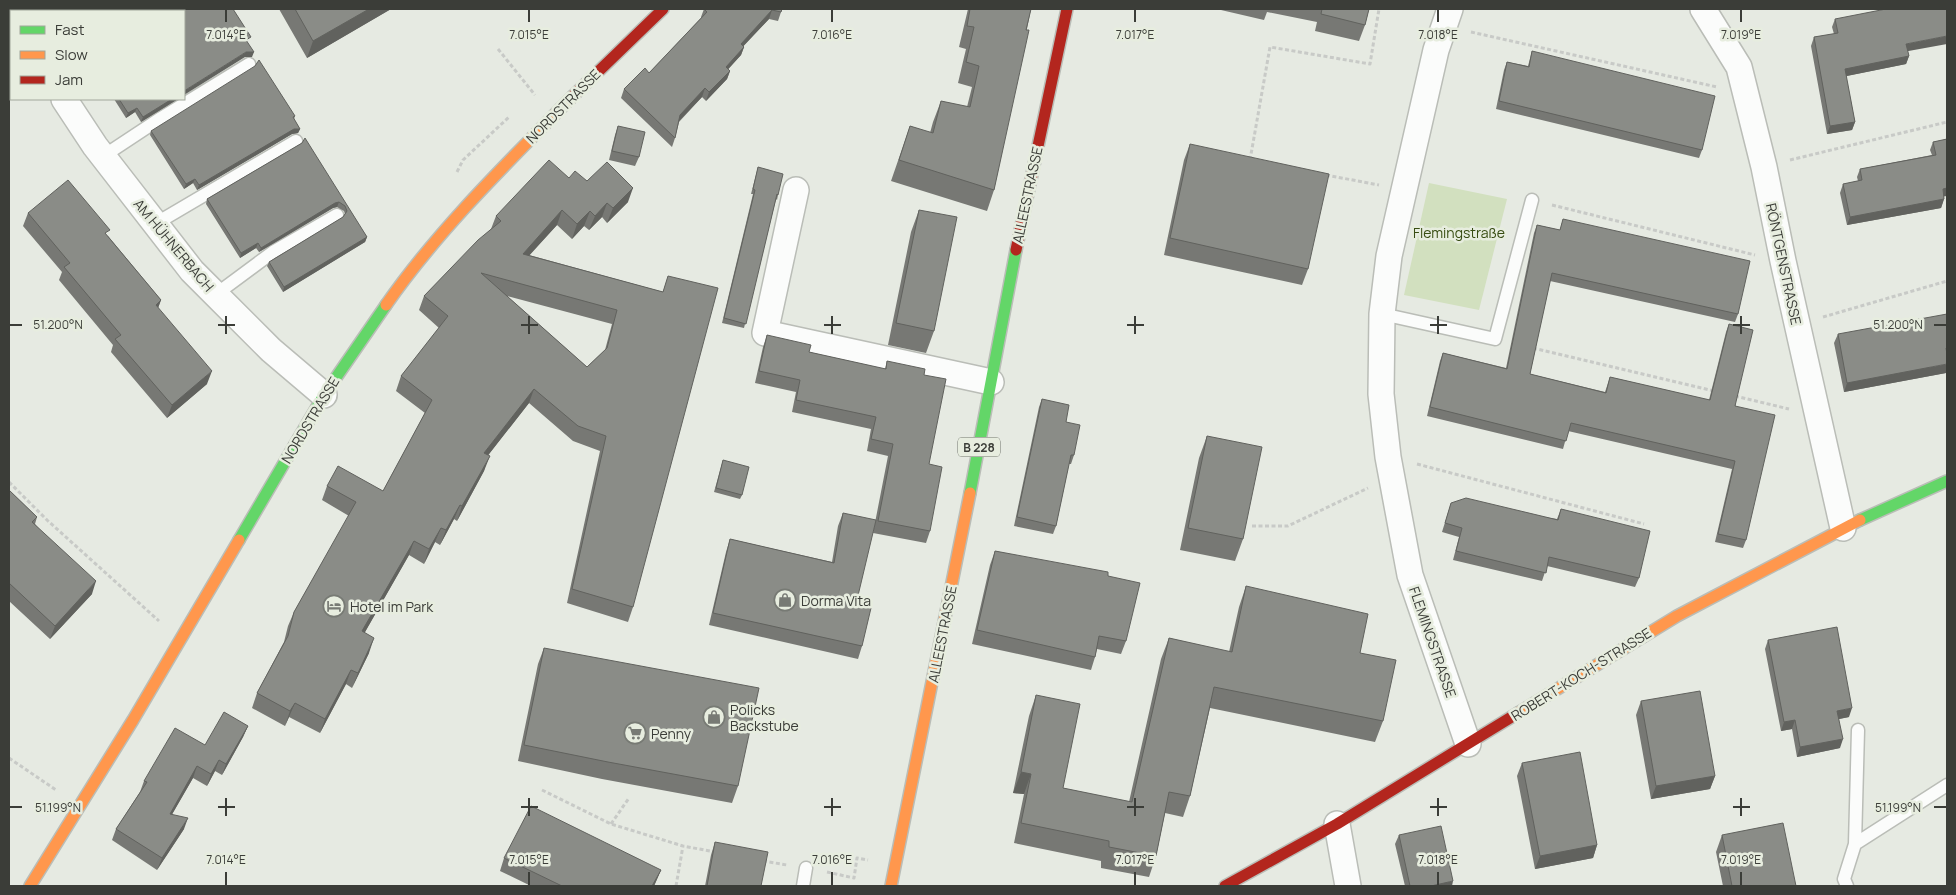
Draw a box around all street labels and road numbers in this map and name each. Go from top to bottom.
street label: NORDSTRASSE [522,65,604,147]
street label: ALLEESTRASSE [1007,145,1047,245]
street label: AM HÜHNERBACH [130,195,218,295]
street label: RÖNTGENSTRASSE [1762,201,1806,327]
street label: NORDSTRASSE [277,373,343,467]
road number: B 228 [958,438,1000,457]
street label: ALLEESTRASSE [923,584,961,684]
street label: FLEMINGSTRASSE [1405,584,1461,700]
street label: ROBERT-KOCH-STRASSE [1507,623,1655,725]

